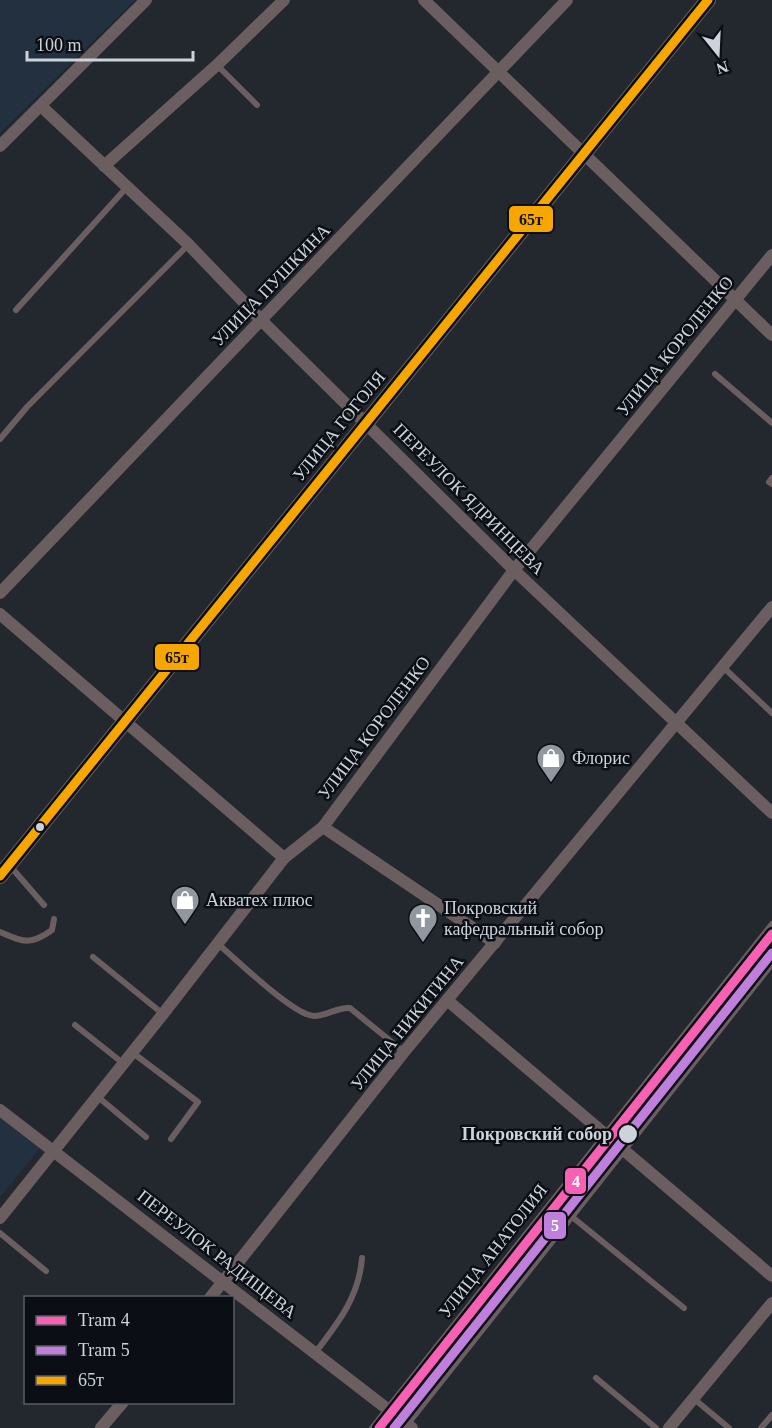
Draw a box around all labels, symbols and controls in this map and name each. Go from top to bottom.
scale bar [27,24,194,62]
north arrow [688,24,748,84]
text: 100 m [36,35,82,55]
text: N [714,58,731,78]
line badge: 65т [508,205,554,233]
text: 65т [519,211,543,228]
street label: УЛИЦА ПУШКИНА [208,220,334,350]
street label: УЛИЦА КОРОЛЕНКО [612,272,738,420]
street label: УЛИЦА ГОГОЛЯ [289,367,389,485]
street label: ПЕРЕУЛОК ЯДРИНЦЕВА [389,419,549,579]
line badge: 65т [154,643,200,671]
text: 65т [165,649,189,666]
street label: УЛИЦА КОРОЛЕНКО [314,652,434,804]
shop icon: Флорис [535,742,567,784]
place label: Флорис [572,748,630,768]
unlabelled marker [34,821,46,833]
shop icon: Акватех плюс [169,884,201,926]
place label: Акватех плюс [206,890,313,910]
place label: Покровский кафедральный собор [444,898,603,939]
church icon: Покровский кафедральный собор [407,902,439,944]
street label: УЛИЦА НИКИТИНА [347,952,467,1094]
marker: Покровский собор [617,1123,639,1145]
place label: Покровский собор [462,1124,612,1144]
line badge: 4 [564,1167,587,1195]
text: 4 [572,1173,580,1190]
street label: УЛИЦА АНАТОЛИЯ [435,1180,551,1322]
street label: ПЕРЕУЛОК РАДИЩЕВА [133,1186,301,1322]
line badge: 5 [543,1211,567,1240]
text: 5 [551,1217,559,1234]
legend [24,1296,234,1404]
text: Tram 4 [78,1310,130,1330]
text: Tram 5 [78,1340,130,1360]
text: 65т [78,1370,104,1390]

